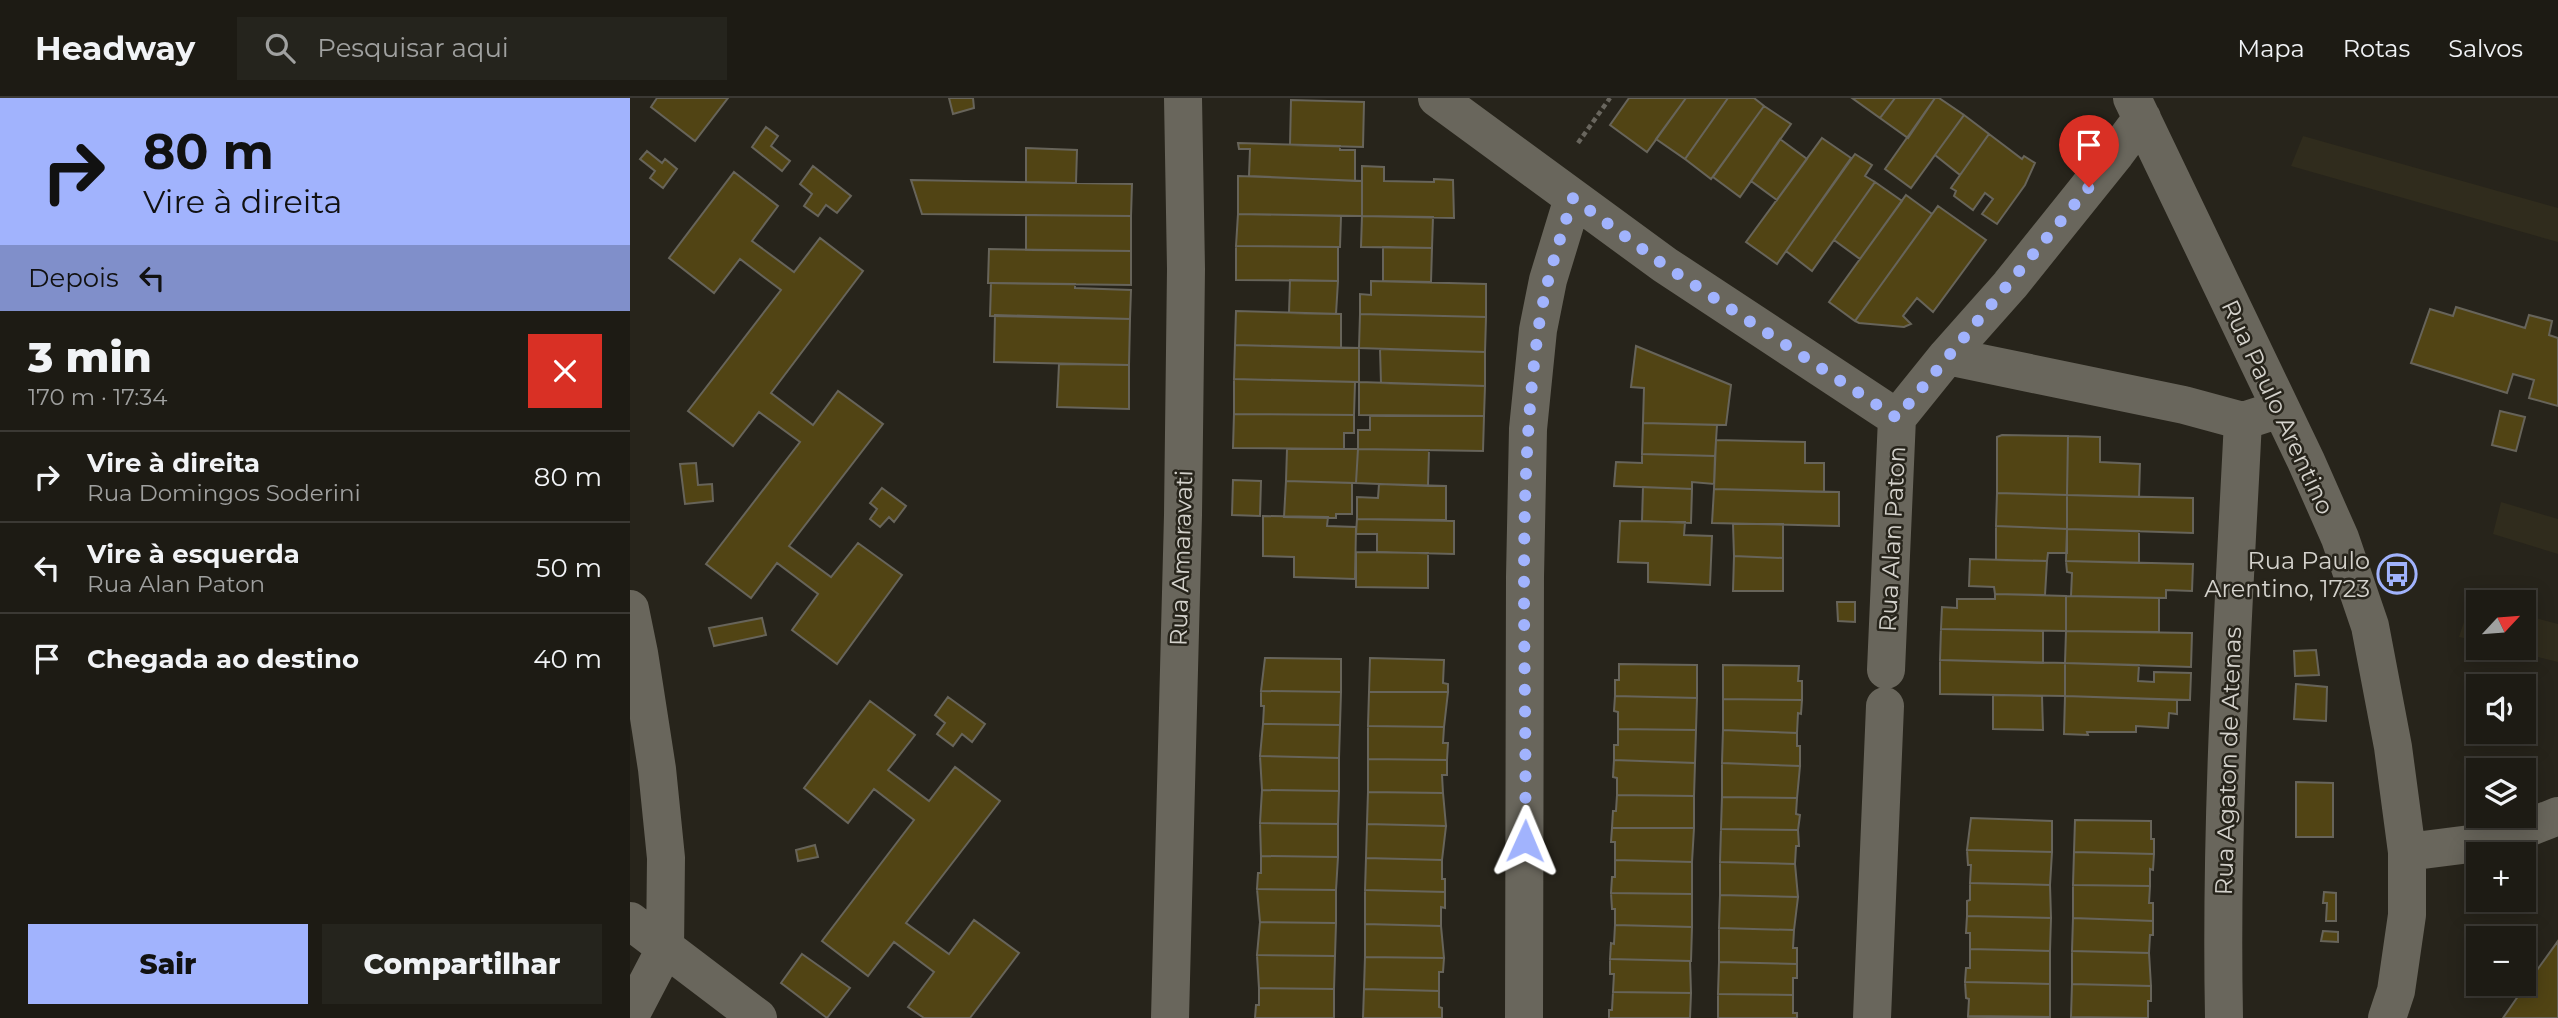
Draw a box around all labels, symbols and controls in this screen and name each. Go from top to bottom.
search box [237,17,727,80]
text: Headway [35,28,195,68]
icon: search [261,29,299,67]
text: Pesquisar aqui [317,32,509,64]
text: Mapa [2237,34,2305,63]
text: Rotas [2343,34,2410,63]
text: Salvos [2448,34,2523,63]
pin [2059,115,2119,187]
text: 80 m [143,122,274,181]
icon: right [28,126,119,217]
icon: arrive [2070,126,2108,164]
text: Vire à direita [143,182,342,221]
icon: left [133,259,171,297]
text: Depois [28,262,119,294]
street label: Rua Paulo Arentino [2215,295,2341,519]
text: 3 min [28,331,152,383]
button: close [528,334,602,408]
text: 170 m · 17:34 [28,383,167,411]
street label: Rua Alan Paton [1873,445,1911,633]
text: Vire à direita [87,447,260,479]
icon: right [28,458,66,496]
text: 80 m [534,461,602,493]
street label: Rua Amaravati [1163,469,1199,647]
text: Rua Domingos Soderini [87,479,361,507]
text: Vire à esquerda [87,538,300,570]
place label: Rua Paulo Arentino, 1723 [2204,546,2370,603]
icon: left [28,549,66,587]
text: 50 m [536,552,602,584]
bus stop icon: Rua Paulo Arentino, 1723 [2376,553,2418,595]
text: Rua Alan Paton [87,570,265,598]
north arrow [2466,590,2536,660]
map controls [2466,590,2536,996]
street label: Rua Agaton de Atenas [2209,626,2247,896]
icon: arrive [28,640,66,678]
text: Chegada ao destino [87,643,359,675]
text: 40 m [533,643,602,675]
button: sound [2466,674,2536,744]
button: layers [2466,758,2536,828]
position arrow [1488,804,1562,878]
button: + [2466,842,2536,912]
button: Sair [28,924,308,1004]
button: Compartilhar [322,924,602,1004]
button: − [2466,926,2536,996]

